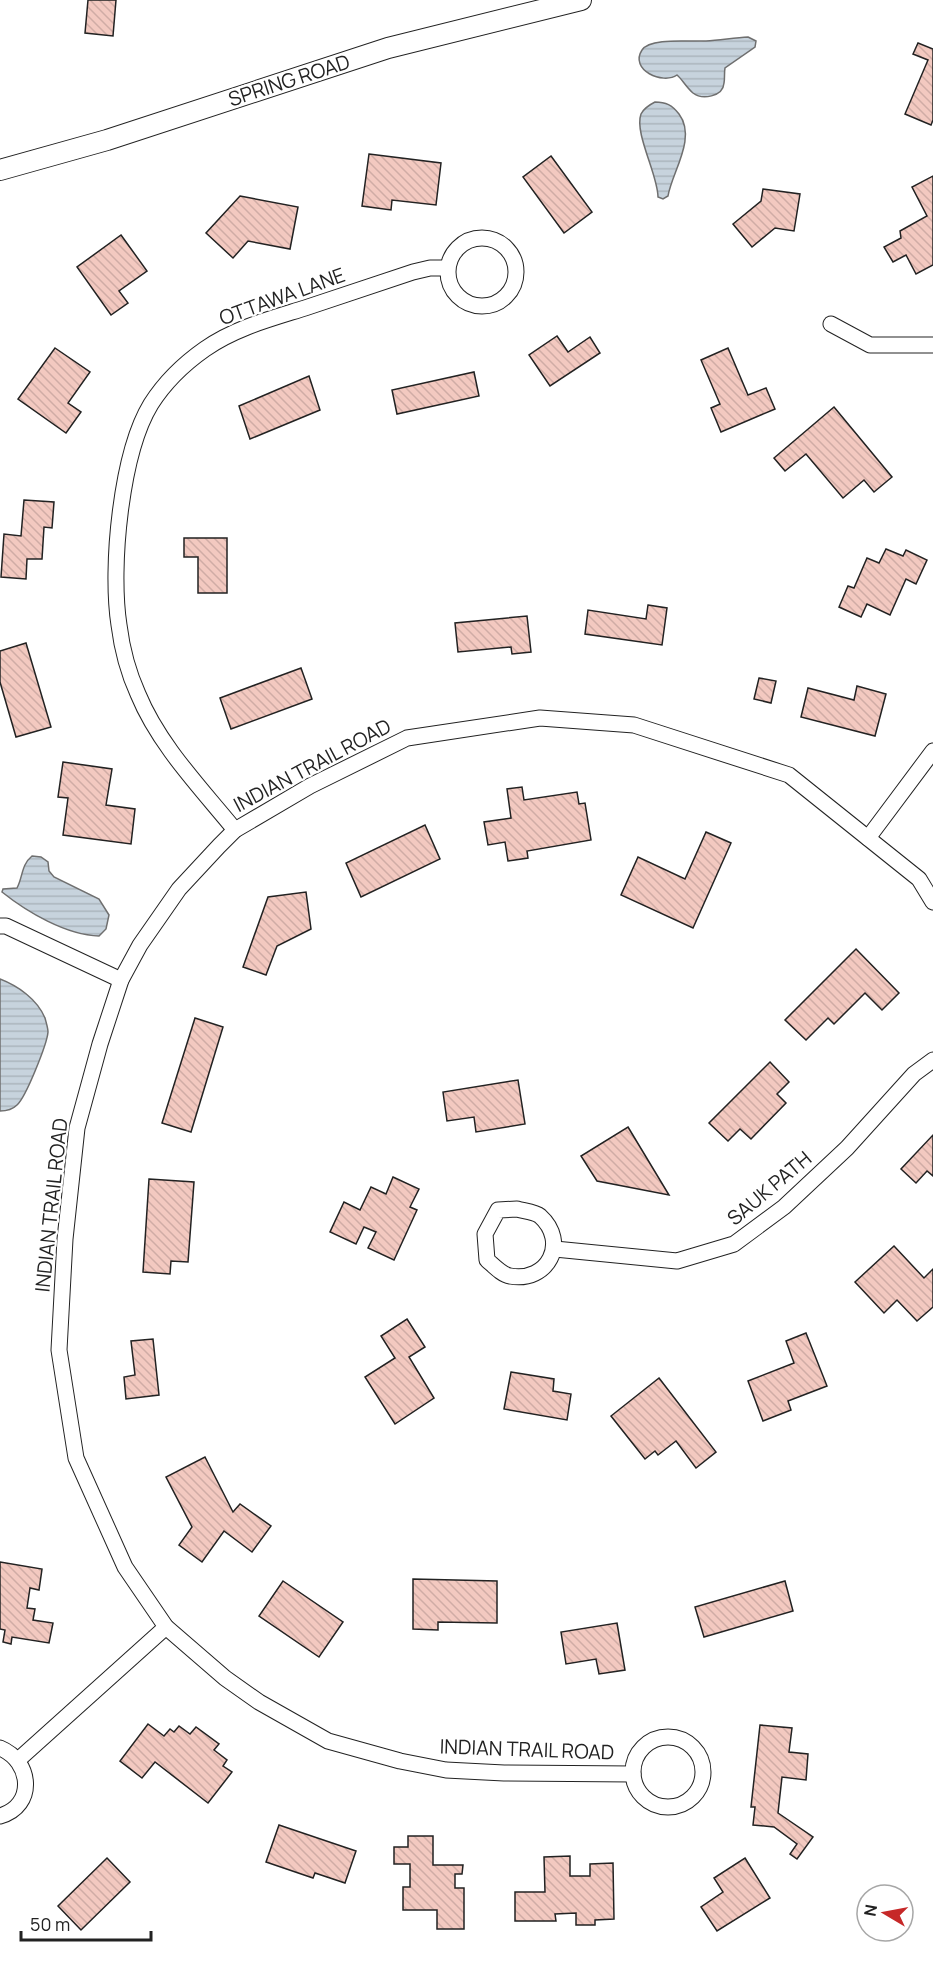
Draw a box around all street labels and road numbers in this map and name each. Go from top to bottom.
street label: SPRING ROAD [225,48,353,112]
street label: OTTAWA LANE [215,261,349,331]
street label: INDIAN TRAIL ROAD [229,712,395,818]
street label: INDIAN TRAIL ROAD [28,1117,74,1293]
street label: SAUK PATH [721,1145,817,1231]
street label: INDIAN TRAIL ROAD [439,1732,615,1766]

